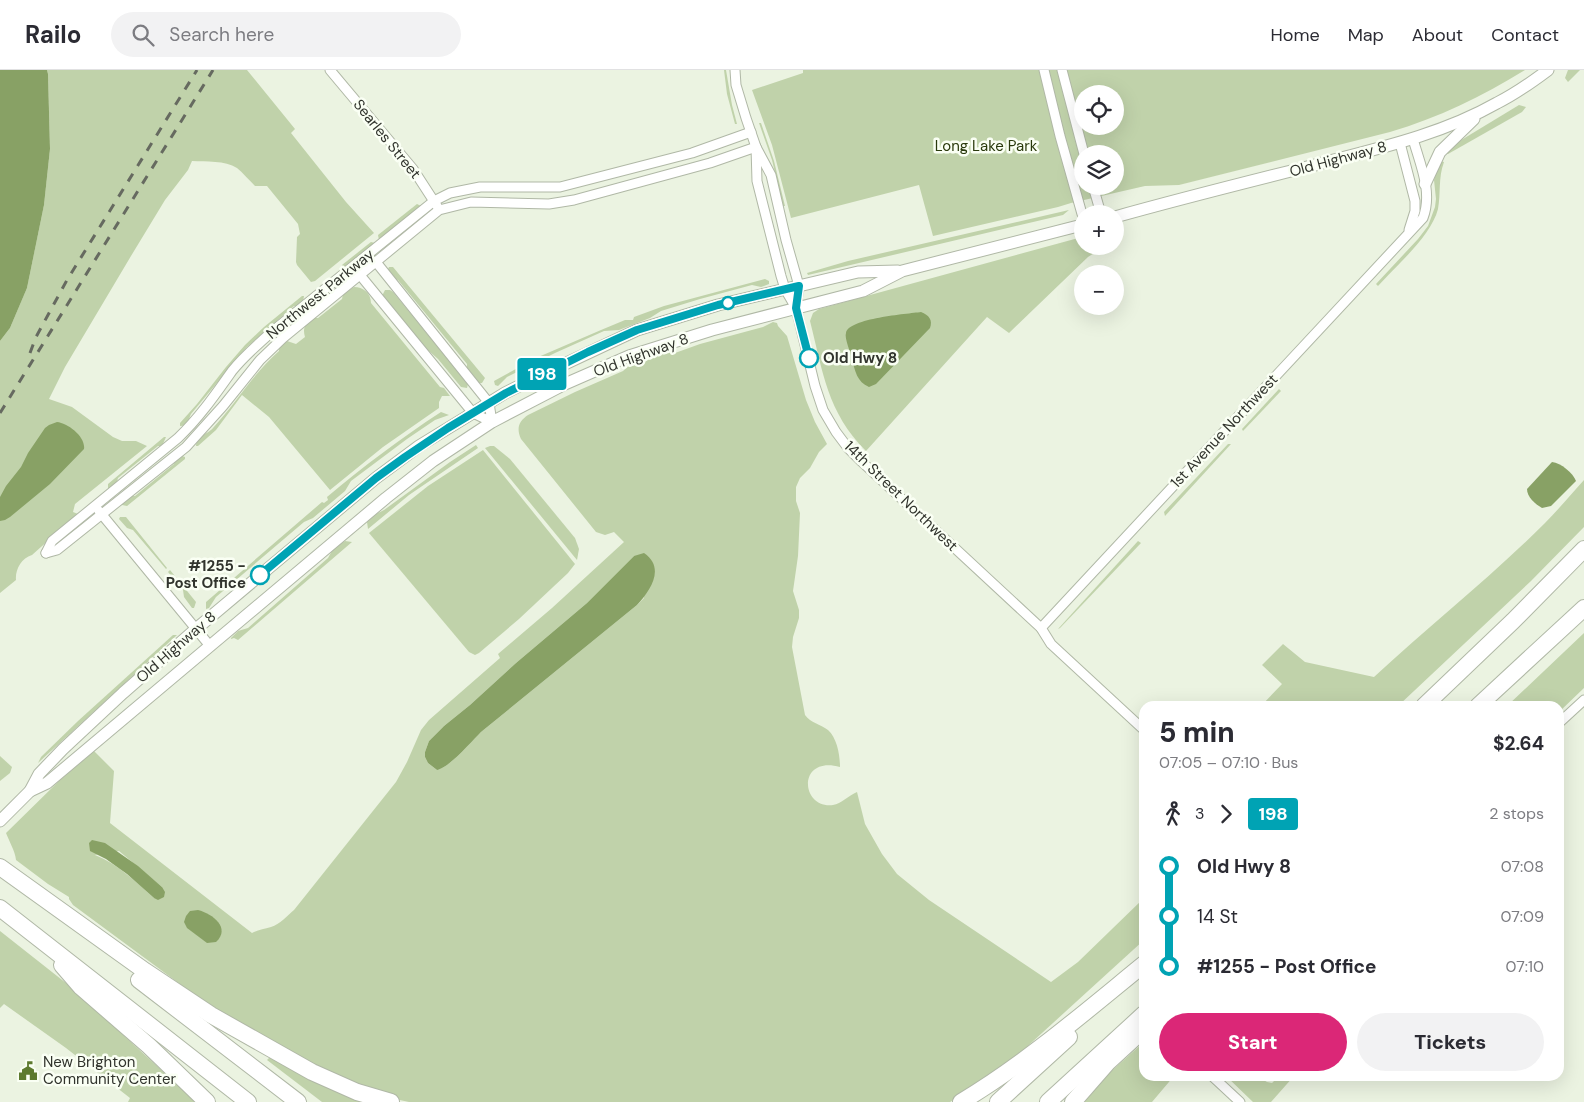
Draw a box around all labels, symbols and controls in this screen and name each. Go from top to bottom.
search box [111,12,461,57]
text: Railo [25,19,81,50]
icon: search [129,21,157,49]
text: Search here [169,22,274,47]
text: Home [1270,23,1320,47]
text: Map [1348,23,1384,47]
text: About [1412,23,1463,47]
text: Contact [1491,23,1559,47]
map controls [1074,85,1124,315]
button: locate [1074,85,1124,135]
street label: Searles Street [349,95,425,183]
park label: Long Lake Park [935,136,1038,156]
street label: Old Highway 8 [1287,136,1389,182]
button: layers [1074,145,1124,195]
button: + [1074,205,1124,255]
street label: Northwest Parkway [262,244,379,344]
button: − [1074,265,1124,315]
unlabelled marker [721,296,735,310]
street label: Old Highway 8 [591,329,691,381]
marker: Old Hwy 8 [799,348,819,368]
place label: Old Hwy 8 [823,348,897,368]
line badge: 198 [513,358,571,390]
text: 198 [527,362,557,386]
street label: 1st Avenue Northwest [1166,370,1282,492]
street label: 14th Street Northwest [840,436,962,556]
place label: #1255 - Post Office [166,556,246,593]
marker: #1255 - Post Office [250,565,270,585]
street label: Old Highway 8 [132,607,220,687]
text: 5 min [1159,714,1235,751]
text: $2.64 [1493,731,1544,756]
text: 07:05 – 07:10 · Bus [1159,752,1298,773]
icon: walk [1159,800,1187,828]
icon: forward [1212,800,1240,828]
text: 198 [1258,802,1288,826]
text: 3 [1195,803,1204,824]
text: 2 stops [1489,803,1544,824]
text: Old Hwy 8 [1197,854,1291,879]
text: 07:08 [1501,856,1544,877]
text: 14 St [1197,904,1238,929]
text: 07:09 [1501,906,1544,927]
text: #1255 - Post Office [1197,954,1376,979]
text: 07:10 [1506,956,1544,977]
button: Start [1159,1013,1347,1071]
button: Tickets [1357,1013,1544,1071]
place label: New Brighton Community Center [43,1052,176,1089]
public building icon: New Brighton Community Center [17,1060,39,1082]

